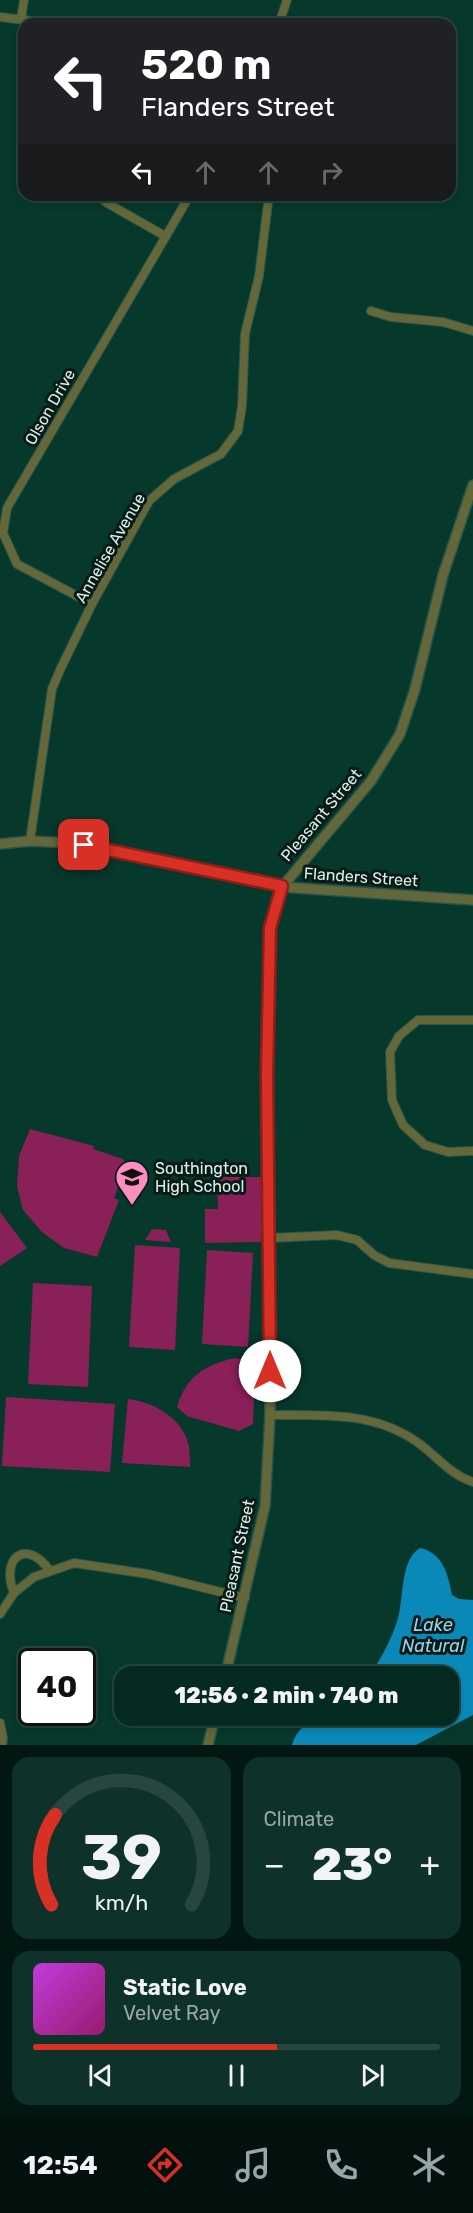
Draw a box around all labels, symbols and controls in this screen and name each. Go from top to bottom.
text: 520 m [141,40,271,90]
icon: left [42,42,120,120]
text: Flanders Street [141,91,334,123]
icon: left [126,156,159,189]
icon: ahead [189,156,222,189]
icon: ahead [252,156,285,189]
icon: right [315,156,348,189]
street label: Olson Drive [21,366,79,448]
street label: Annelise Avenue [71,490,149,606]
street label: Pleasant Street [277,765,365,865]
pin [58,819,109,870]
icon: arrive [67,828,100,861]
street label: Flanders Street [303,864,419,890]
school or university icon: Southington High School [114,1159,150,1206]
place label: Southington High School [155,1159,248,1196]
position arrow [238,1339,302,1403]
street label: Pleasant Street [216,1498,258,1614]
water label: Lake Natural [402,1614,465,1657]
speed limit sign: 40 [18,1648,96,1726]
text: 12:56 · 2 min · 740 m [175,1682,398,1709]
text: Climate [264,1807,334,1831]
text: 39 [81,1821,162,1895]
text: 23° [312,1838,392,1891]
text: − [264,1845,285,1884]
text: + [419,1845,440,1884]
text: km/h [94,1890,148,1915]
text: Static Love [123,1974,247,2001]
text: Velvet Ray [123,2001,221,2025]
icon: previous [84,2059,117,2092]
icon: pause [220,2059,253,2092]
icon: next [356,2059,389,2092]
icon: directions [144,2144,186,2186]
icon: music [232,2144,274,2186]
icon: phone [320,2144,362,2186]
icon: climate [408,2144,450,2186]
text: 12:54 [23,2149,98,2181]

